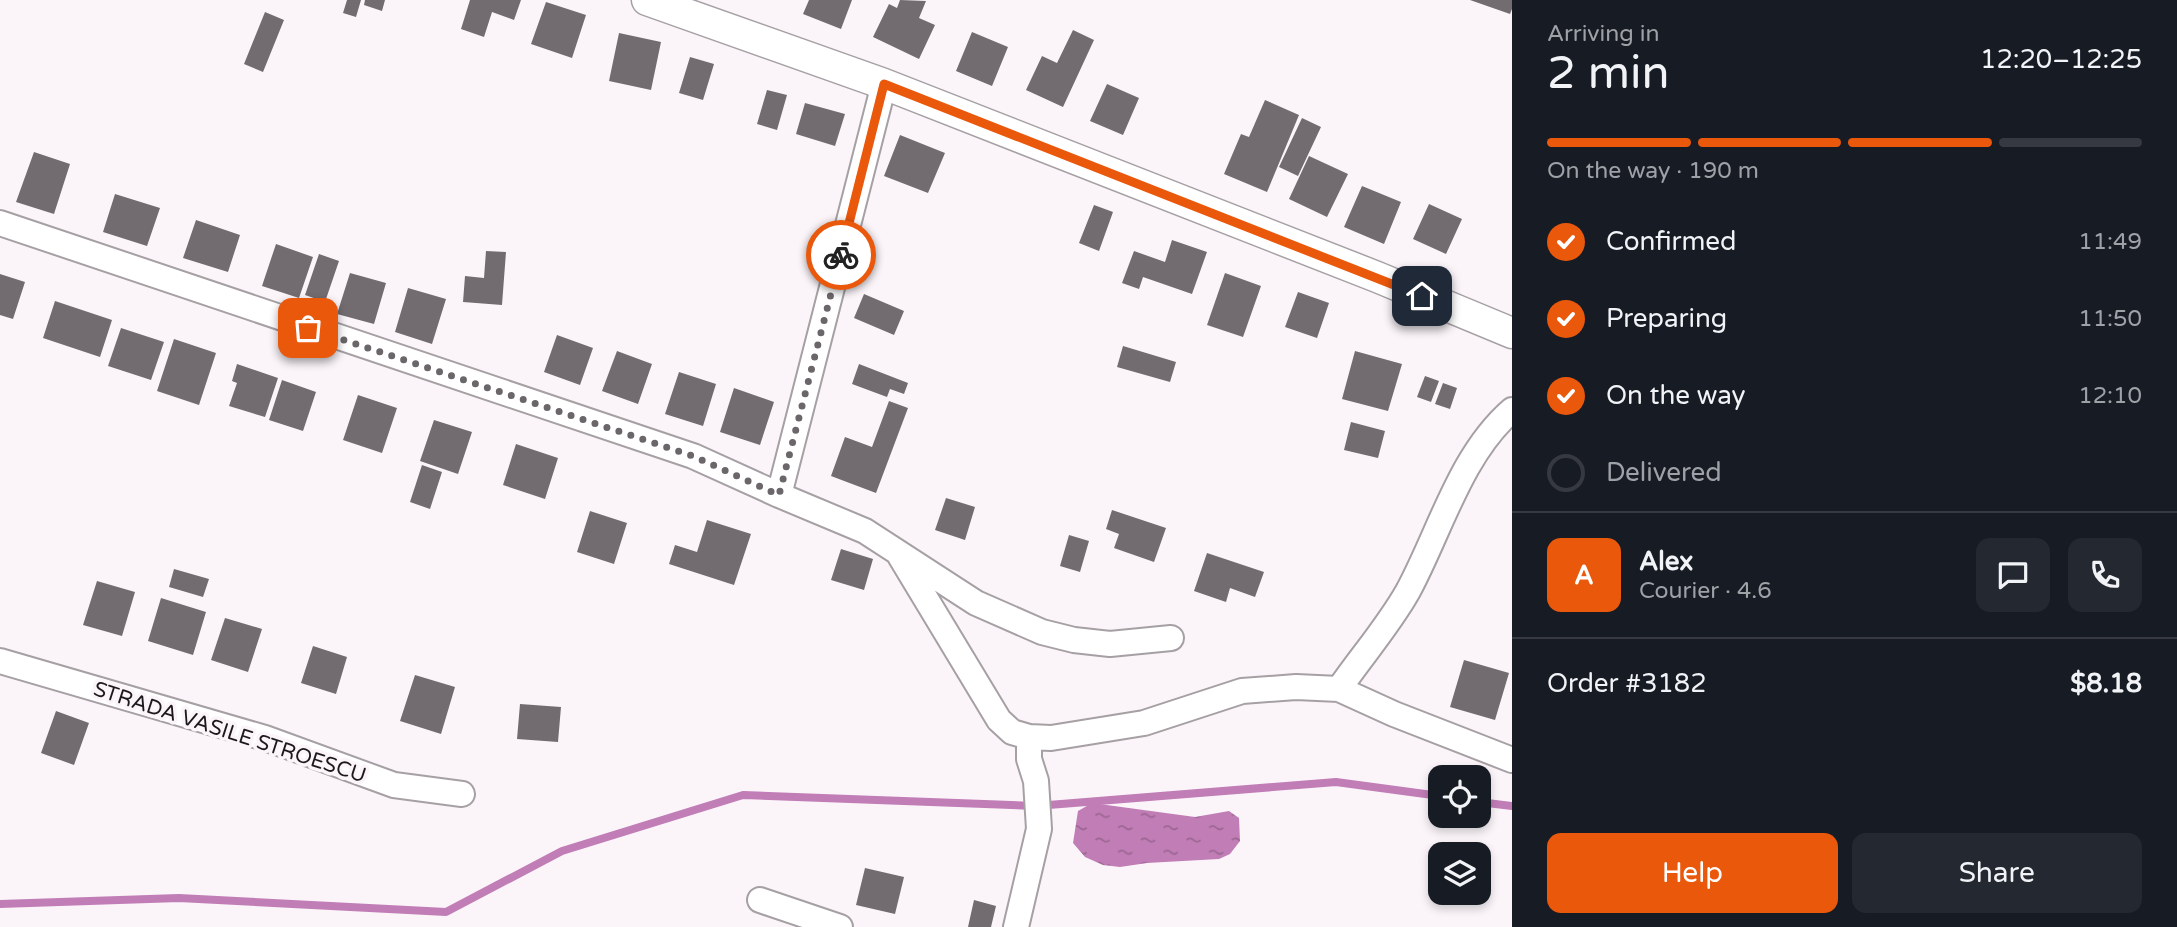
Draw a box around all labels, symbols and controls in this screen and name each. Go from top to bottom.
text: Arriving in [1547,20,1660,48]
text: 12:20–12:25 [1980,44,2142,75]
text: 2 min [1547,46,1670,101]
text: On the way · 190 m [1547,157,1759,185]
courier [806,220,876,290]
icon: check [1547,223,1585,261]
text: Confirmed [1606,226,1736,257]
text: 11:49 [2078,228,2142,256]
icon: bike [822,236,860,274]
pin [1392,266,1452,326]
icon: home [1403,277,1441,315]
pin [278,298,338,358]
icon: check [1547,300,1585,338]
text: Preparing [1606,303,1727,334]
text: 11:50 [2078,305,2142,333]
icon: bag [289,309,327,347]
icon: check [1547,377,1585,415]
text: On the way [1606,380,1746,411]
text: 12:10 [2078,382,2142,410]
text: Delivered [1606,457,1722,488]
button: chat [1976,538,2050,612]
button: phone [2068,538,2142,612]
text: Alex [1639,546,1693,577]
text: A [1574,560,1594,591]
text: Courier · 4.6 [1639,577,1772,605]
text: Order #3182 [1547,668,1707,699]
text: $8.18 [2070,668,2142,699]
street label: STRADA VASILE STROESCU [90,677,369,788]
map controls [1428,765,1491,905]
button: locate [1428,765,1491,828]
button: Help [1547,833,1838,913]
button: Share [1852,833,2142,913]
button: layers [1428,842,1491,905]

